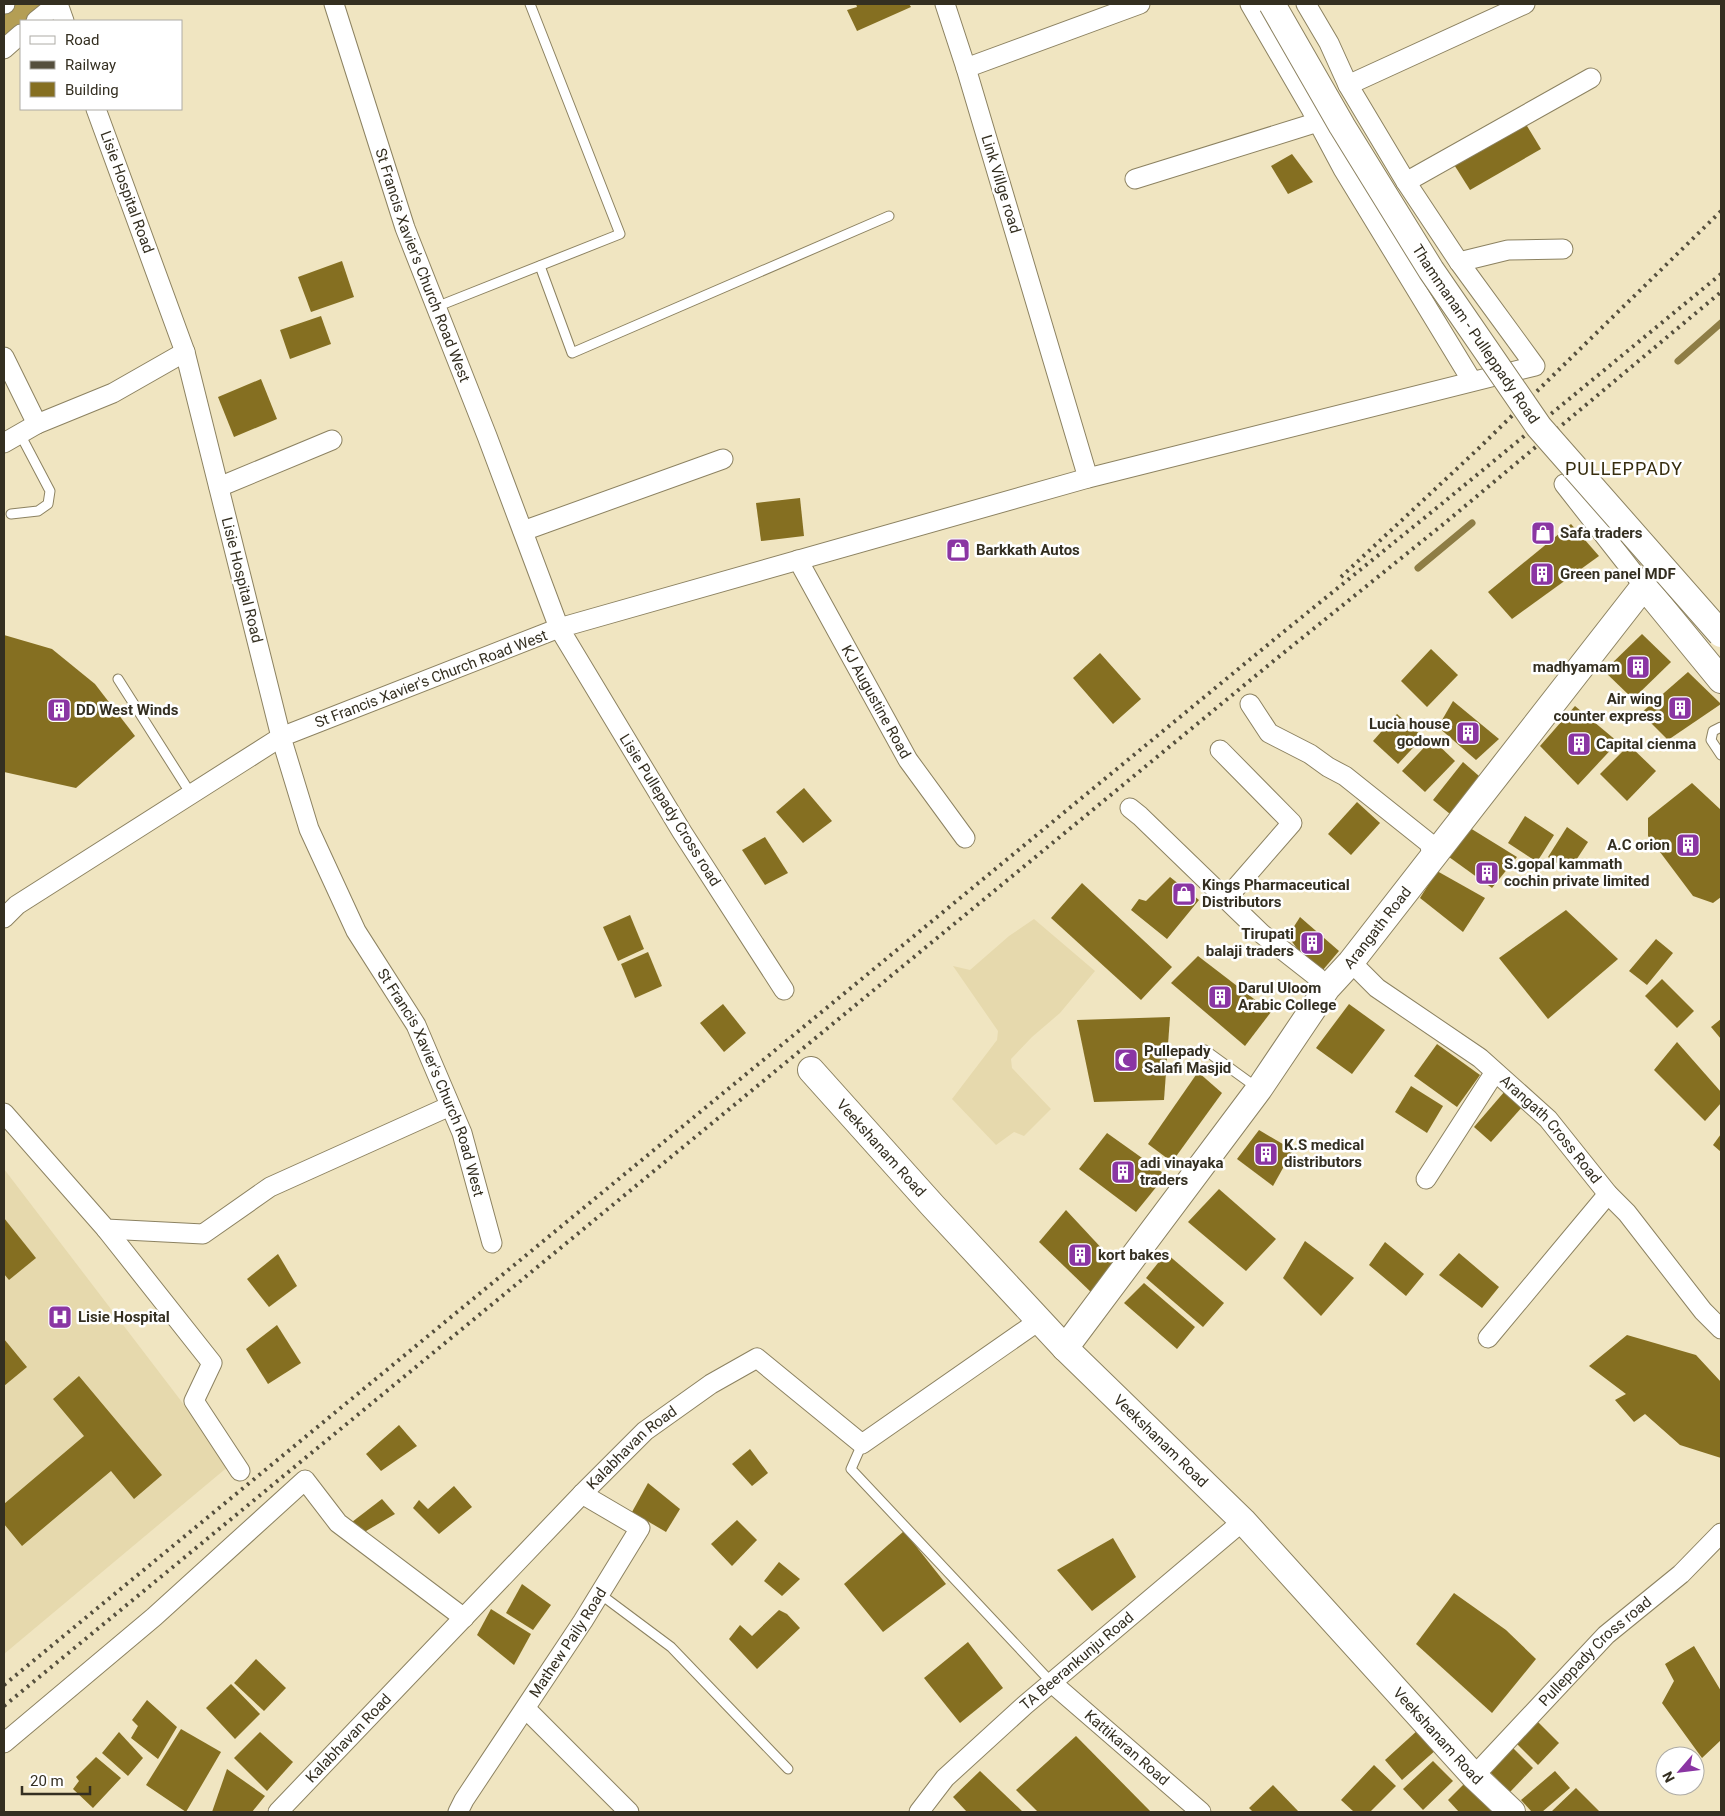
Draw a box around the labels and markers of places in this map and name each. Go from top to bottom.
shop icon: Safa traders [1530,520,1556,546]
place label: Safa traders [1560,524,1643,542]
shop icon: Barkkath Autos [945,537,971,563]
place label: Barkkath Autos [976,541,1080,559]
building icon: Green panel MDF [1529,561,1555,587]
place label: Green panel MDF [1560,565,1676,583]
building icon: madhyamam [1625,654,1651,680]
place label: madhyamam [1533,658,1620,676]
place label: Air wing counter express [1553,690,1662,725]
building icon: Air wing counter express [1667,695,1693,721]
building icon: DD West Winds [46,697,72,723]
place label: DD West Winds [76,701,179,719]
place label: Lucia house godown [1369,715,1450,750]
building icon: Lucia house godown [1455,720,1481,746]
building icon: Capital cienma [1566,731,1592,757]
place label: Capital cienma [1596,735,1696,753]
building icon: A.C orion [1675,832,1701,858]
place label: A.C orion [1607,836,1670,854]
place label: S.gopal kammath cochin private limited [1504,855,1649,890]
building icon: S.gopal kammath cochin private limited [1474,860,1500,886]
place label: Kings Pharmaceutical Distributors [1202,876,1350,911]
shop icon: Kings Pharmaceutical Distributors [1171,881,1197,907]
place label: Tirupati balaji traders [1206,925,1294,960]
building icon: Tirupati balaji traders [1299,930,1325,956]
place label: Darul Uloom Arabic College [1238,979,1336,1014]
building icon: Darul Uloom Arabic College [1207,984,1233,1010]
place label: Pullepady Salafi Masjid [1144,1042,1231,1077]
mosque icon: Pullepady Salafi Masjid [1113,1047,1139,1073]
place label: K.S medical distributors [1284,1136,1364,1171]
building icon: K.S medical distributors [1253,1141,1279,1167]
place label: adi vinayaka traders [1140,1154,1224,1189]
building icon: adi vinayaka traders [1110,1159,1136,1185]
building icon: kort bakes [1067,1242,1093,1268]
place label: kort bakes [1098,1246,1170,1264]
hospital icon: Lisie Hospital [47,1304,73,1330]
place label: Lisie Hospital [78,1308,170,1326]

